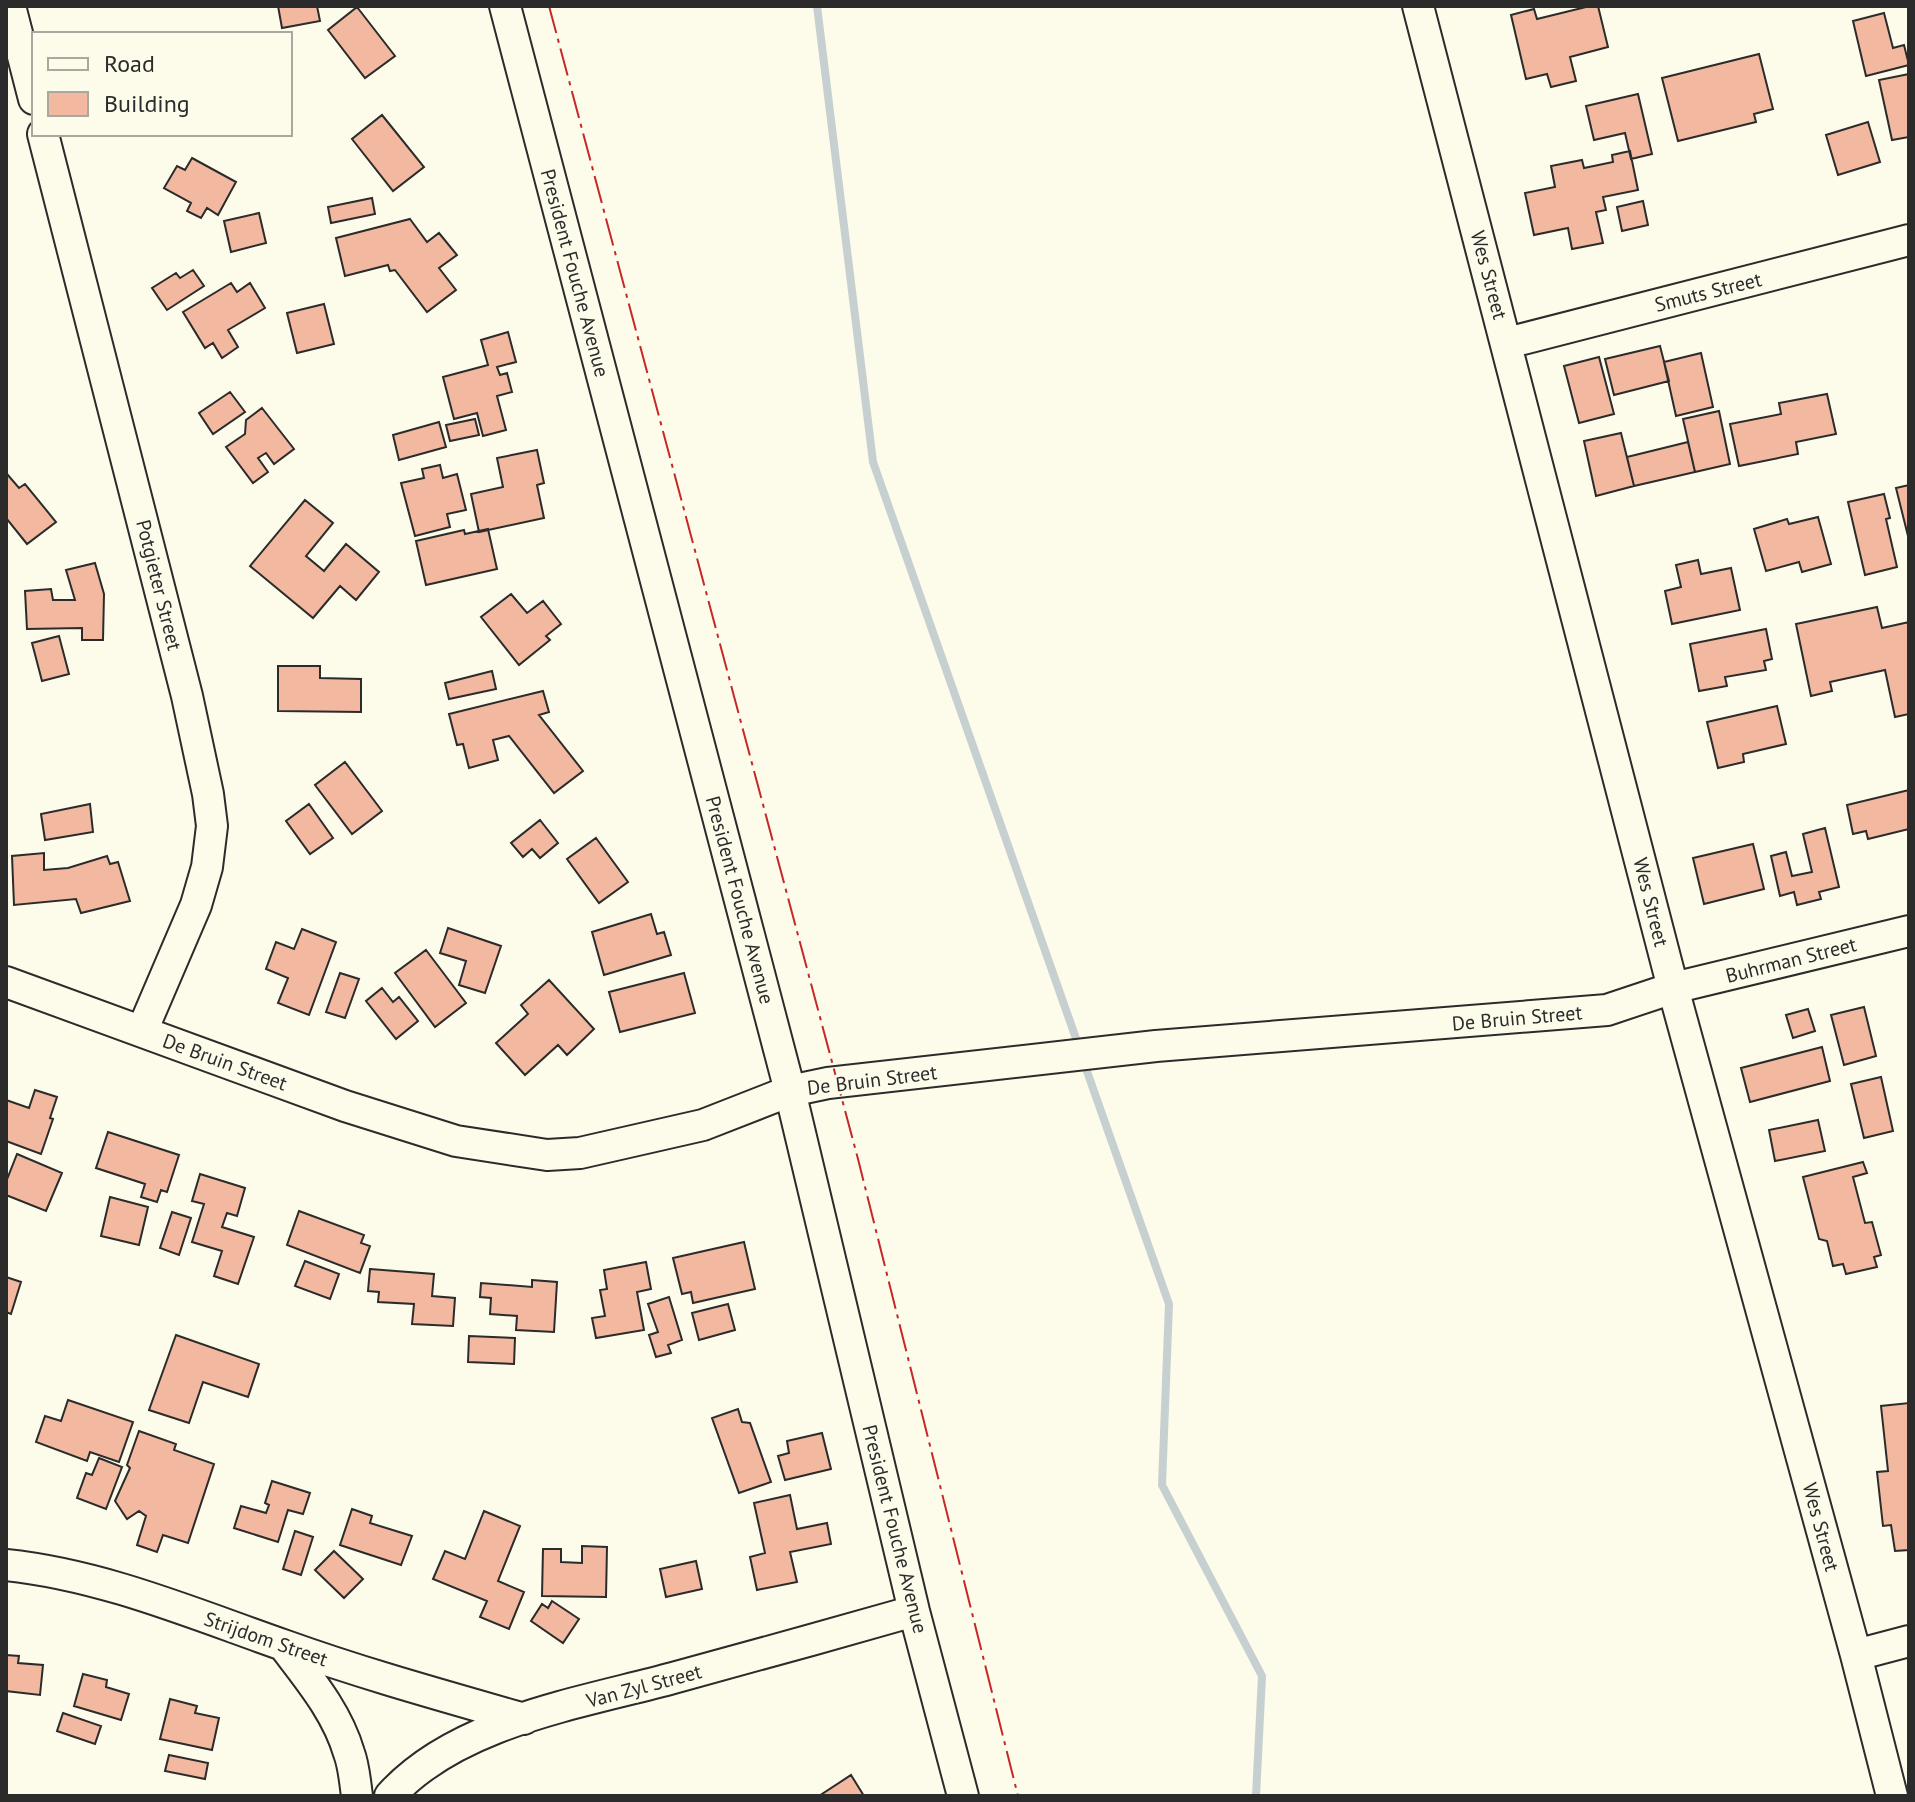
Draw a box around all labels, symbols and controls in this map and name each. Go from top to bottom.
legend [32,32,292,136]
text: Road [104,48,155,79]
text: Building [104,88,190,119]
street label: President Fouche Avenue [535,166,615,380]
street label: Wes Street [1465,228,1513,322]
street label: Smuts Street [1652,266,1764,318]
street label: Potgieter Street [130,517,188,653]
street label: President Fouche Avenue [700,793,780,1007]
street label: Wes Street [1627,855,1675,949]
street label: Buhrman Street [1723,931,1859,989]
street label: De Bruin Street [1451,999,1583,1037]
street label: De Bruin Street [159,1027,291,1097]
street label: De Bruin Street [806,1059,939,1101]
street label: President Fouche Avenue [856,1422,934,1636]
street label: Wes Street [1797,1480,1845,1574]
street label: Strijdom Street [201,1606,331,1672]
street label: Van Zyl Street [583,1658,705,1714]

